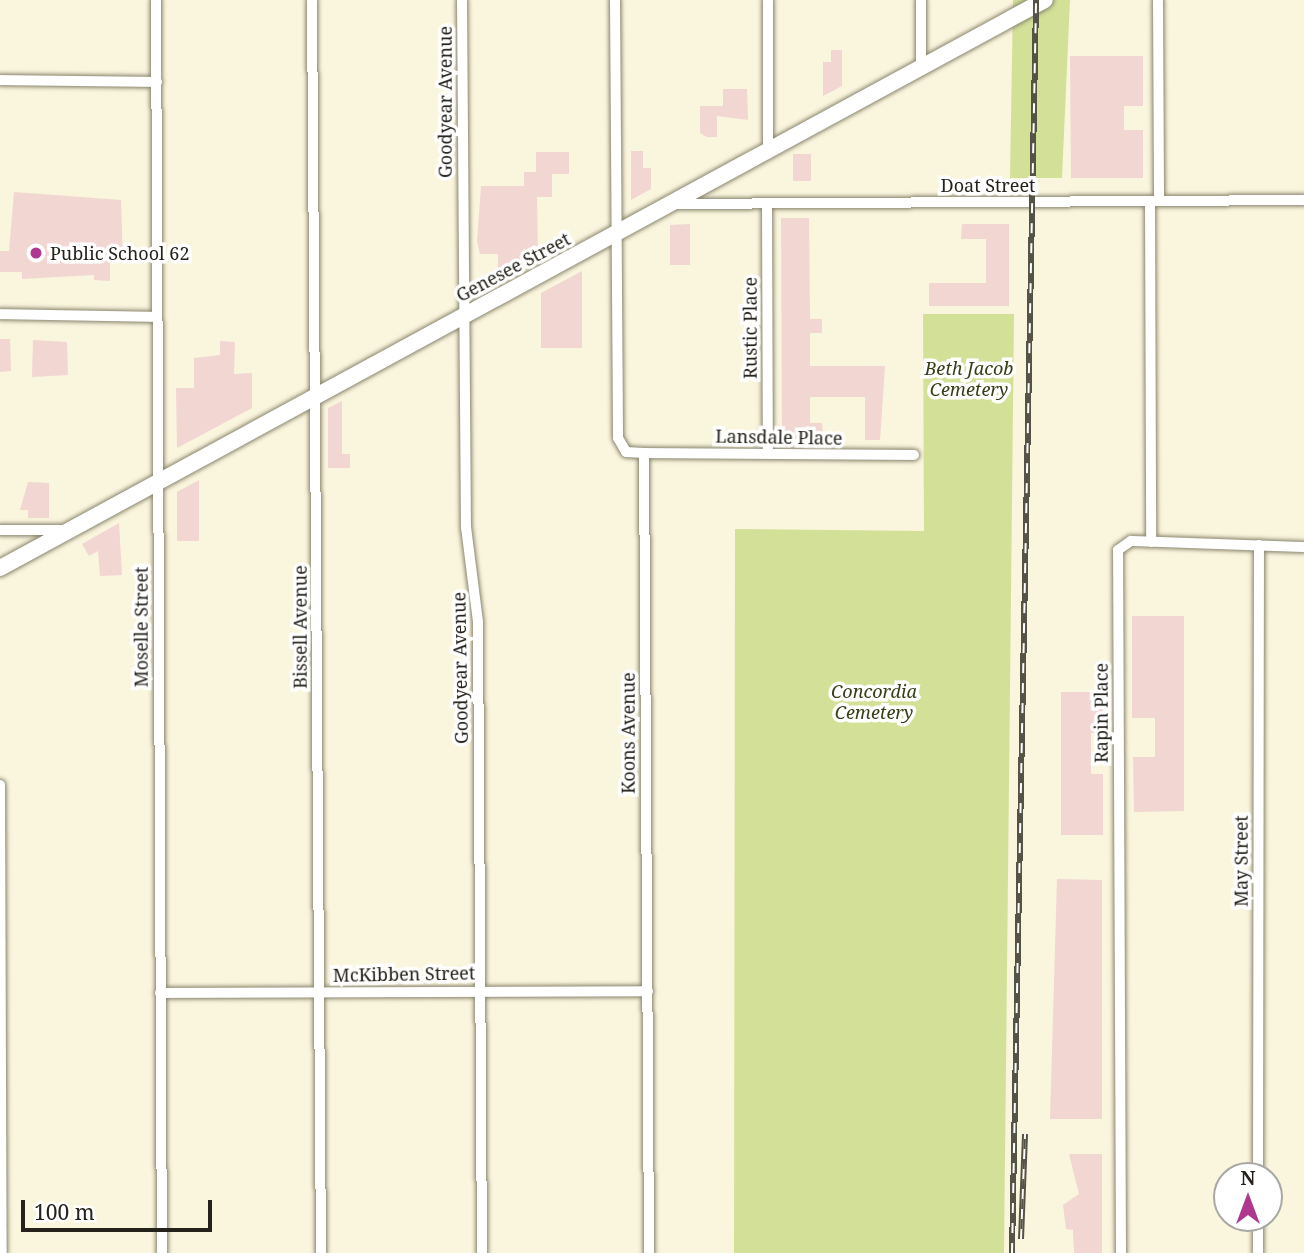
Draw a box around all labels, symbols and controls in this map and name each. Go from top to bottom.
street label: Goodyear Avenue [434,26,456,178]
street label: Doat Street [941,174,1035,196]
street label: Genesee Street [452,228,574,306]
place label: Public School 62 [50,242,189,264]
marker: Public School 62 [28,245,44,261]
street label: Rustic Place [739,277,761,379]
park label: Beth Jacob Cemetery [925,358,1013,400]
street label: Lansdale Place [715,425,843,449]
street label: Bissell Avenue [289,565,311,689]
street label: Moselle Street [130,567,152,687]
street label: Goodyear Avenue [448,592,472,744]
street label: Rapin Place [1090,663,1112,763]
street label: Koons Avenue [617,672,639,794]
park label: Concordia Cemetery [831,681,917,724]
street label: May Street [1230,815,1252,907]
street label: McKibben Street [333,962,475,986]
north arrow [1213,1162,1283,1232]
text: N [1241,1165,1255,1191]
scale bar [24,1186,215,1230]
text: 100 m [34,1198,95,1226]

